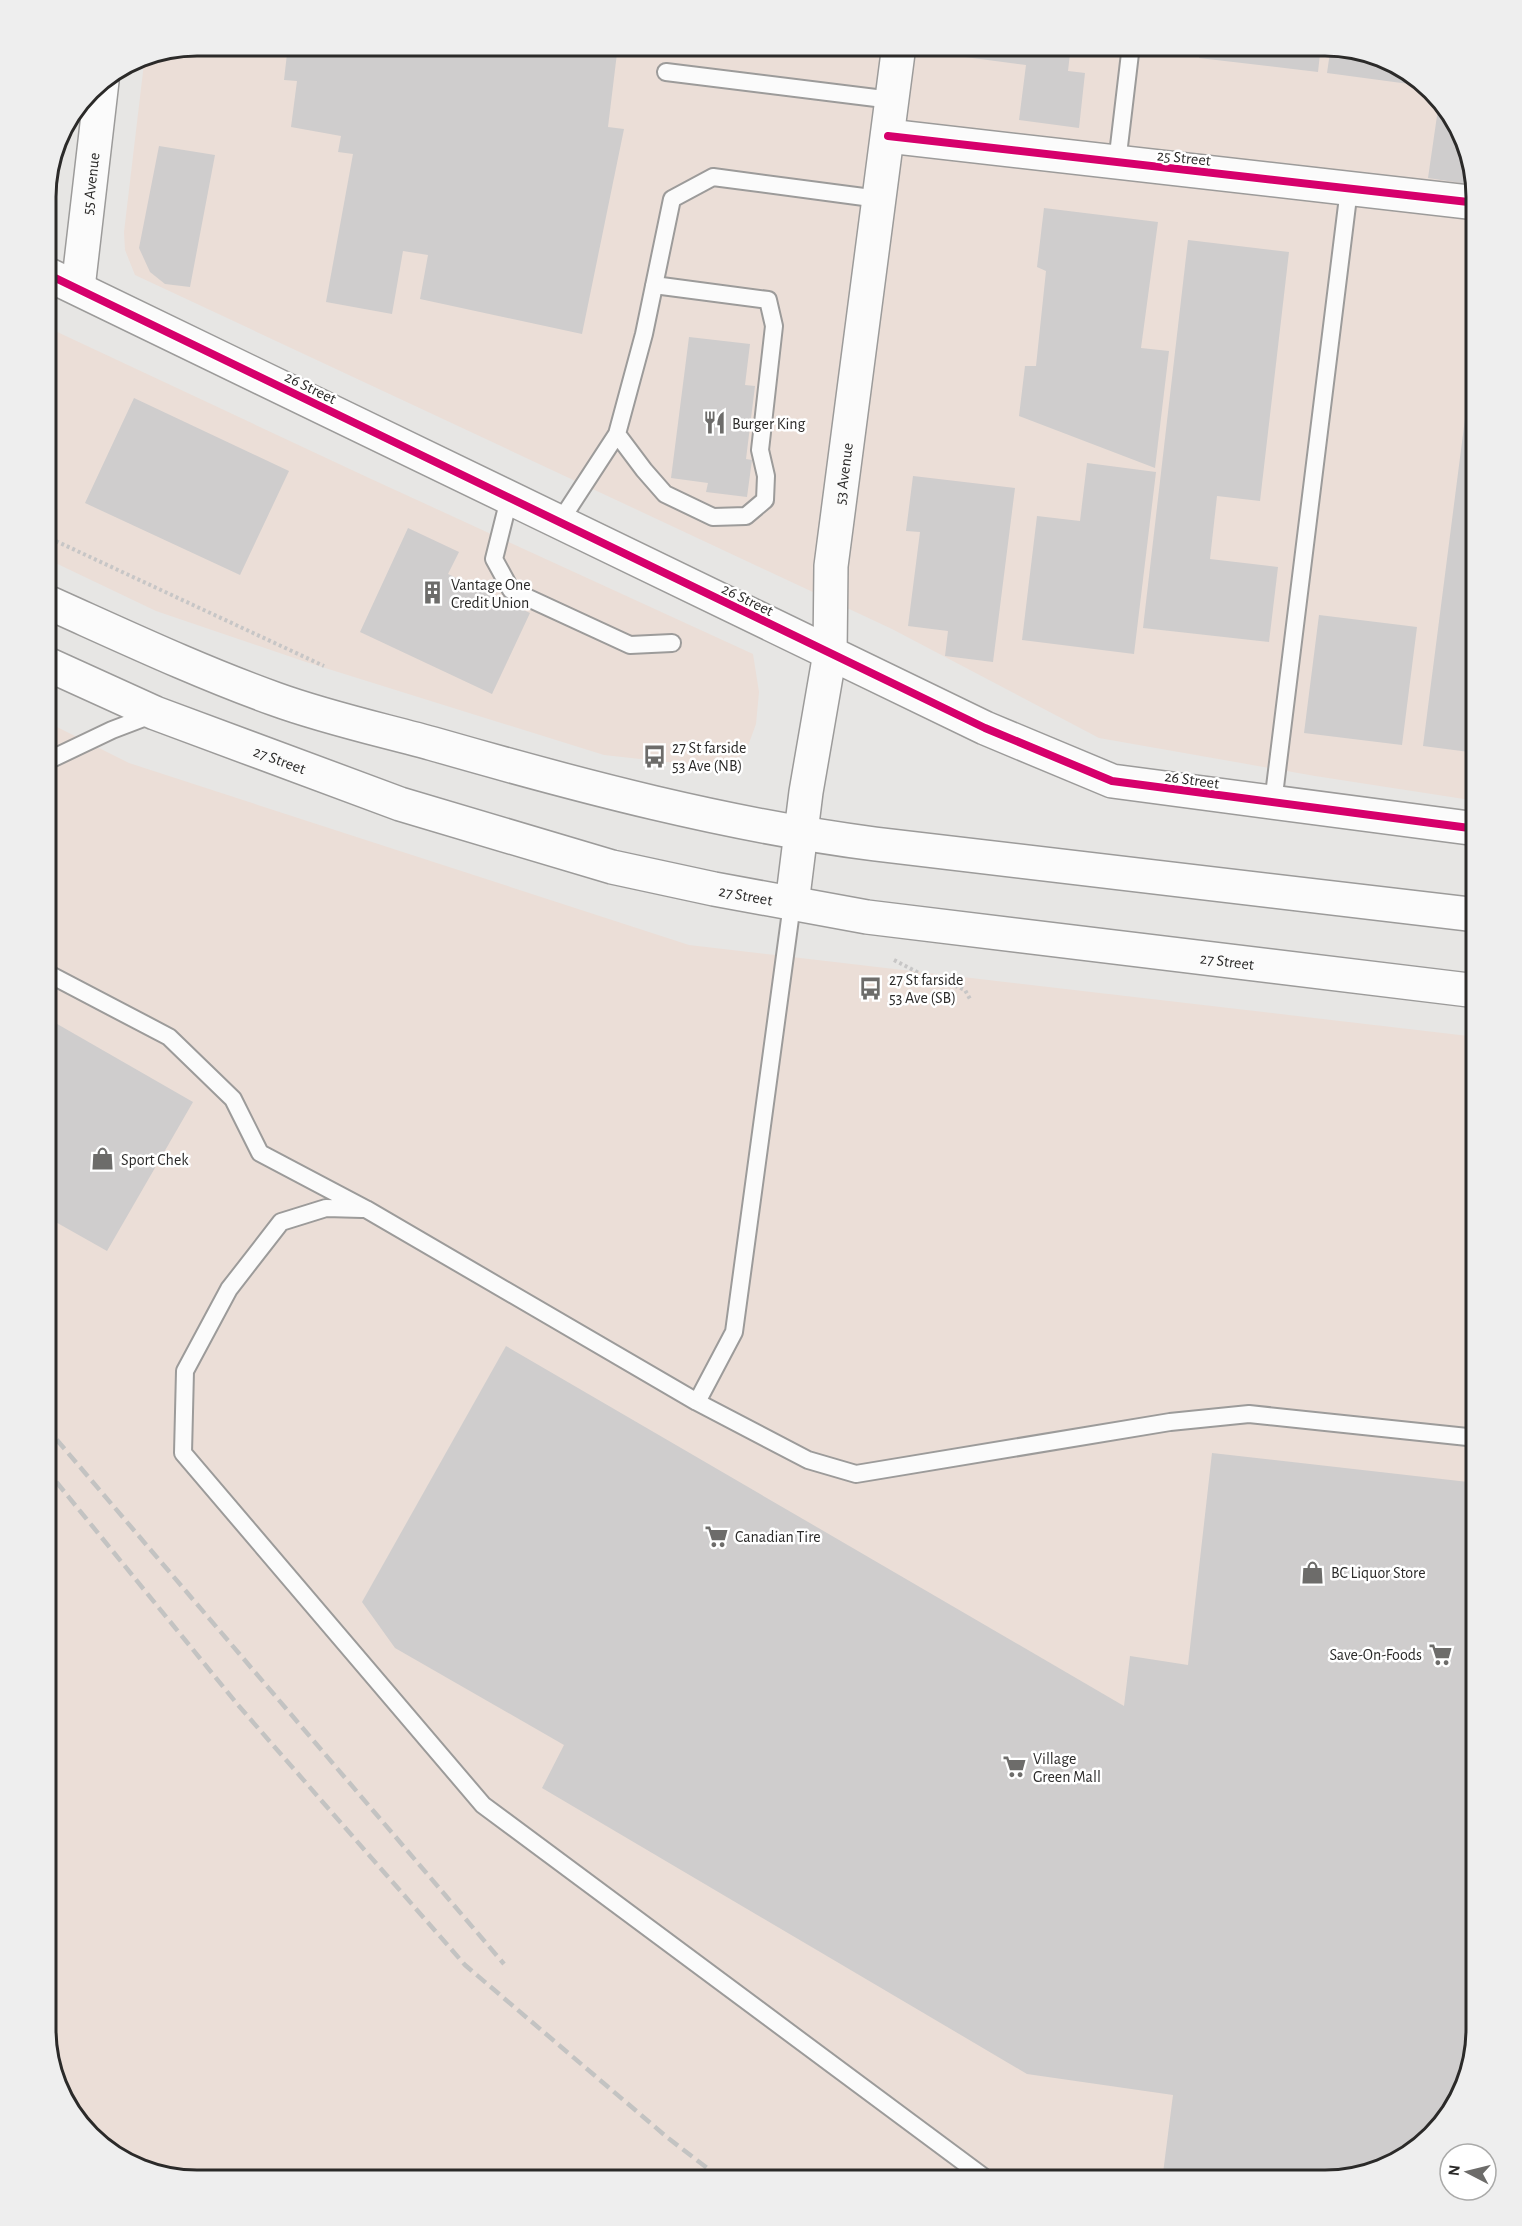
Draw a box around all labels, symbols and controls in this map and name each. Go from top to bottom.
street label: 25 Street [1156,147,1212,169]
street label: 55 Avenue [80,152,103,216]
street label: 26 Street [282,369,339,407]
restaurant icon: Burger King [701,410,727,436]
place label: Burger King [732,416,806,432]
street label: 53 Avenue [832,442,856,506]
place label: Vantage One Credit Union [451,577,531,611]
building icon: Vantage One Credit Union [420,580,446,606]
street label: 26 Street [719,581,776,619]
place label: 27 St farside 53 Ave (NB) [672,740,746,774]
street label: 27 Street [251,743,308,777]
bus stop icon: 27 St farside 53 Ave (NB) [641,743,667,769]
street label: 26 Street [1163,768,1220,792]
street label: 27 Street [717,883,774,909]
street label: 27 Street [1199,950,1255,973]
place label: 27 St farside 53 Ave (SB) [889,972,963,1006]
bus stop icon: 27 St farside 53 Ave (SB) [858,975,884,1001]
shop icon: Sport Chek [90,1146,116,1172]
place label: Sport Chek [121,1152,189,1168]
supermarket icon: Canadian Tire [704,1523,730,1549]
place label: Canadian Tire [735,1529,821,1545]
shop icon: BC Liquor Store [1300,1559,1326,1585]
place label: BC Liquor Store [1331,1565,1426,1581]
supermarket icon: Save-On-Foods [1427,1641,1453,1667]
place label: Save-On-Foods [1330,1647,1422,1663]
place label: Village Green Mall [1033,1751,1101,1785]
supermarket icon: Village Green Mall [1002,1754,1028,1780]
north arrow [1438,2142,1498,2202]
text: N [1445,2164,1463,2177]

